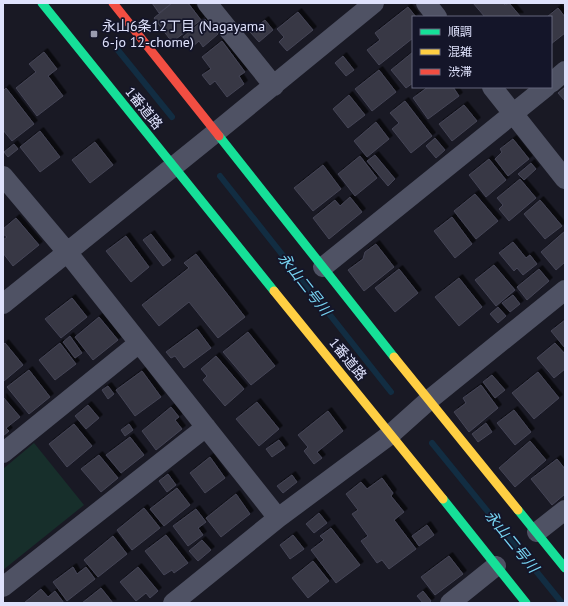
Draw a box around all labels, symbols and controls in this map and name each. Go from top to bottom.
legend [412,16,552,88]
place label: 永山6条12丁目 (Nagayama 6-jo 12-chome) [102,17,265,51]
text: 順調 [448,24,472,39]
marker: 永山6条12丁目 (Nagayama 6-jo 12-chome) [89,29,99,39]
text: 混雑 [448,44,472,59]
text: 渋滞 [448,64,472,79]
street label: 1番道路 [121,83,167,133]
water label: 永山二号川 [274,249,337,321]
street label: 1番道路 [325,334,371,384]
water label: 永山二号川 [481,506,544,578]

